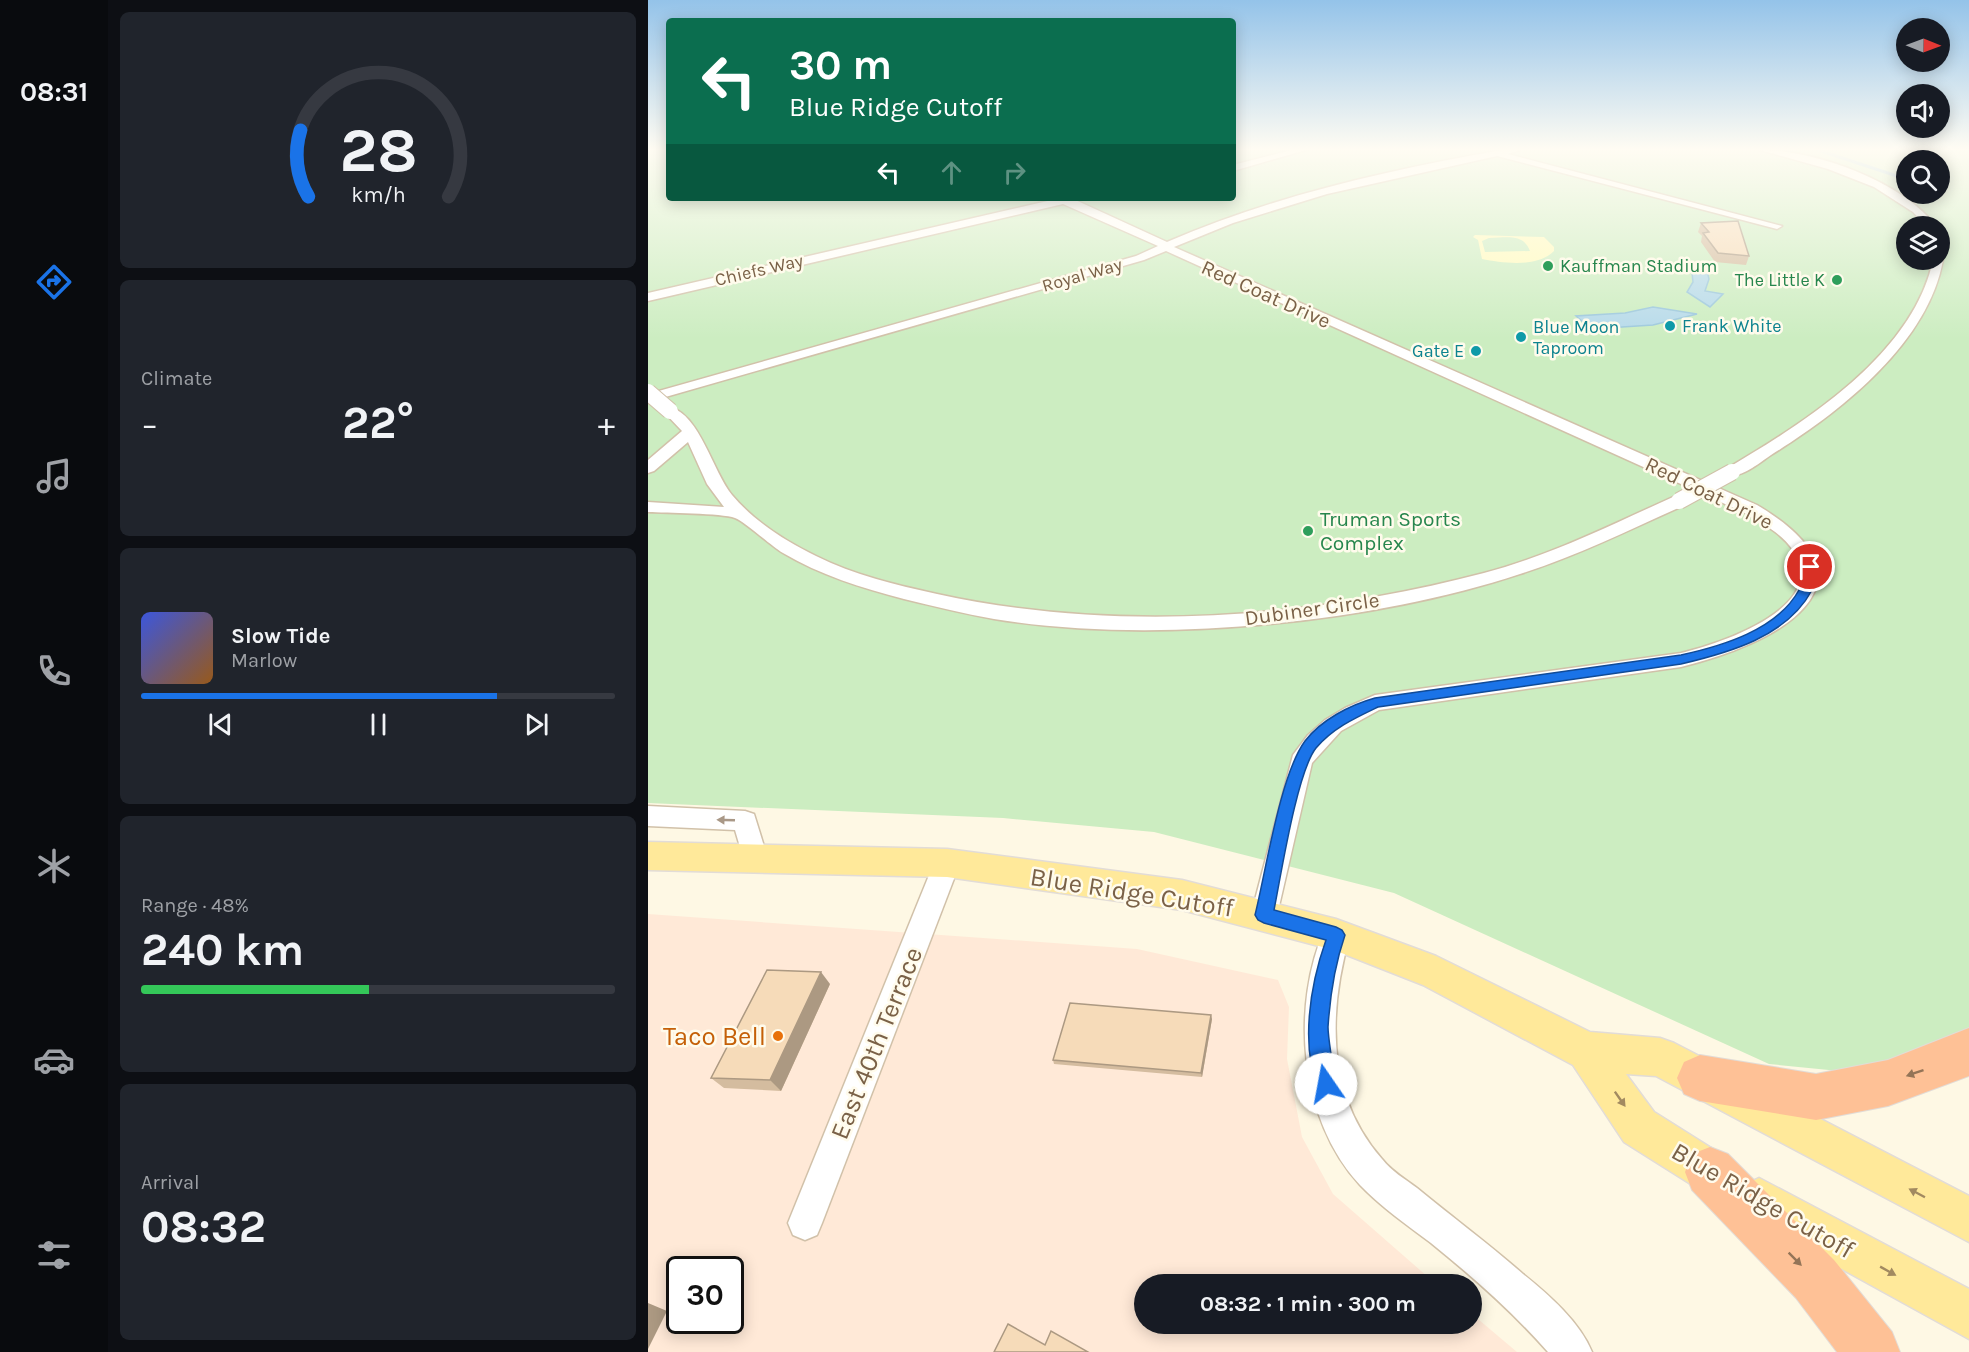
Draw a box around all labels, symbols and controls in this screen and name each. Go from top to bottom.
north arrow [1896,18,1950,72]
map controls [1896,18,1950,270]
text: 30 m [789,40,892,90]
icon: left [690,42,768,120]
text: 08:31 [20,76,88,108]
button: sound [1896,84,1950,138]
text: Blue Ridge Cutoff [789,91,1002,123]
text: 28 [339,114,417,187]
button: search [1896,150,1950,204]
icon: left [872,156,905,189]
icon: ahead [935,156,968,189]
icon: right [998,156,1031,189]
text: km/h [351,182,405,207]
button: layers [1896,216,1950,270]
street label: Chiefs Way [713,249,806,291]
street label: Royal Way [1039,253,1125,297]
street label: Red Coat Drive [1198,255,1334,333]
place label: Kauffman Stadium [1560,255,1717,277]
marker: Kauffman Stadium [1541,259,1555,273]
icon: directions [33,261,75,303]
place label: The Little K [1735,269,1825,291]
marker: The Little K [1830,273,1844,287]
place label: Frank White [1682,315,1781,337]
place label: Blue Moon Taproom [1533,316,1619,359]
marker: Frank White [1663,319,1677,333]
marker: Blue Moon Taproom [1514,330,1528,344]
place label: Gate E [1412,340,1464,362]
marker: Gate E [1469,344,1483,358]
text: Climate [141,367,212,390]
text: 22° [342,397,414,449]
text: − [141,405,158,443]
text: + [598,405,615,443]
street label: Red Coat Drive [1641,452,1777,534]
icon: music [33,455,75,497]
place label: Truman Sports Complex [1320,507,1461,555]
marker: Truman Sports Complex [1301,524,1315,538]
pin [1784,541,1835,592]
icon: arrive [1793,550,1826,583]
street label: Dubiner Circle [1243,588,1381,630]
text: Slow Tide [231,623,331,649]
text: Marlow [231,649,297,672]
icon: phone [33,650,75,692]
icon: previous [204,708,237,741]
icon: pause [362,708,395,741]
icon: next [520,708,553,741]
one-way arrow [717,815,736,824]
icon: climate [33,845,75,887]
street label: Blue Ridge Cutoff [1028,861,1237,924]
text: Range · 48% [141,894,249,917]
text: 240 km [141,924,304,976]
street label: East 40th Terrace [824,943,929,1144]
place label: Taco Bell [663,1021,766,1052]
marker: Taco Bell [771,1029,785,1043]
icon: car [33,1039,75,1081]
position arrow [1294,1052,1358,1116]
one-way arrow [1906,1069,1924,1079]
one-way arrow [1614,1091,1626,1107]
street label: Blue Ridge Cutoff [1666,1136,1860,1266]
text: Arrival [141,1171,200,1194]
one-way arrow [1909,1188,1926,1198]
text: 08:32 [141,1201,266,1253]
icon: filters [33,1234,75,1276]
one-way arrow [1788,1252,1802,1266]
speed limit sign: 30 [666,1256,744,1334]
one-way arrow [1880,1266,1897,1276]
text: 08:32 · 1 min · 300 m [1200,1291,1416,1317]

